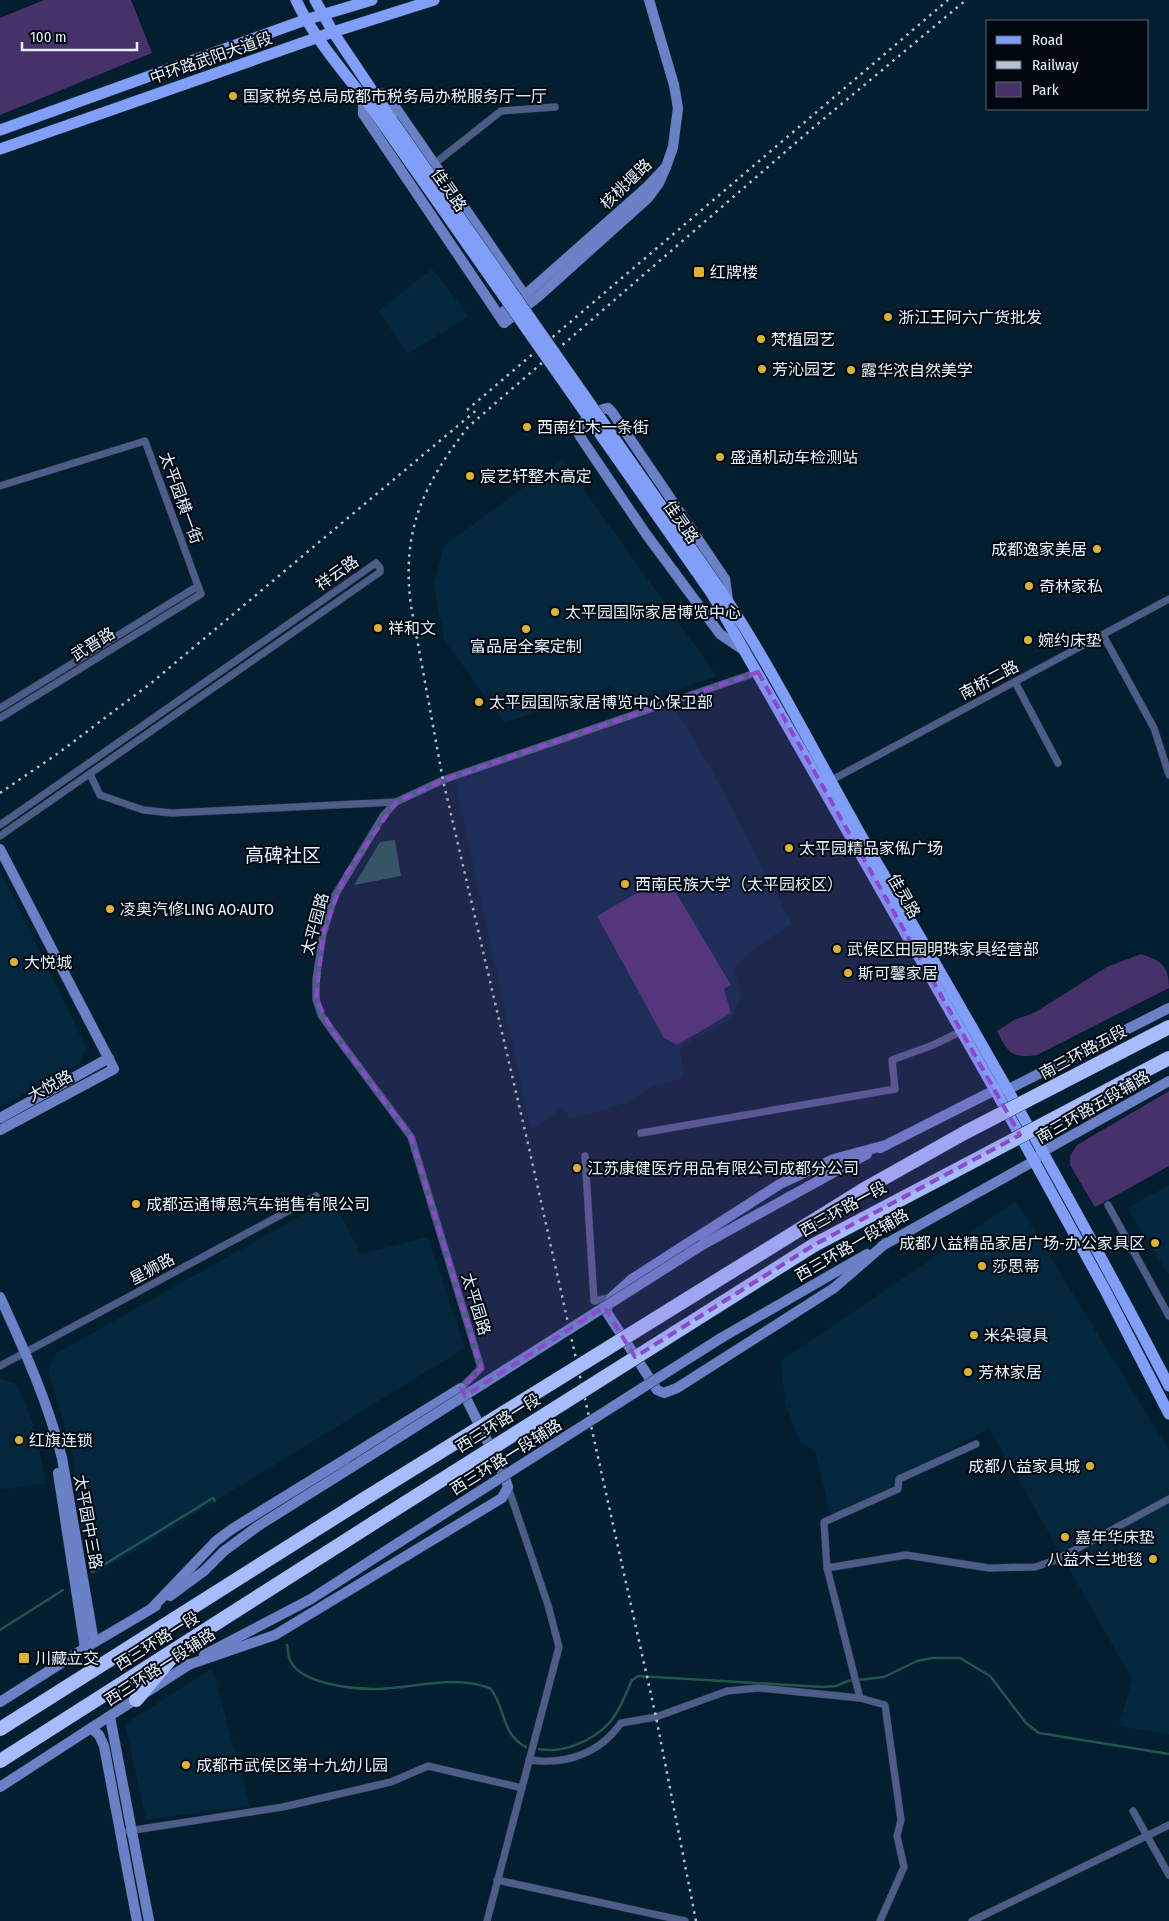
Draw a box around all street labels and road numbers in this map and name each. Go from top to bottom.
street label: 中环路武阳大道段 [147,28,275,88]
street label: 核桃堰路 [596,155,656,213]
street label: 佳灵路 [427,165,471,215]
street label: 太平园横一街 [156,450,206,546]
street label: 佳灵路 [659,497,703,547]
street label: 祥云路 [312,551,362,595]
street label: 武晋路 [68,623,118,665]
street label: 南桥二路 [956,657,1022,703]
street label: 佳灵路 [884,870,924,922]
street label: 太平园路 [298,891,332,957]
street label: 南三环路五段 [1036,1021,1130,1083]
street label: 大悦路 [24,1066,76,1106]
street label: 南三环路五段辅路 [1033,1067,1153,1147]
street label: 西三环路一段 [796,1177,890,1241]
street label: 西三环路一段辅路 [792,1205,912,1285]
street label: 星狮路 [126,1249,178,1289]
street label: 太平园路 [458,1271,494,1337]
street label: 西三环路一段 [452,1390,544,1456]
street label: 西三环路一段辅路 [447,1415,565,1499]
street label: 太平园中三路 [70,1473,106,1571]
street label: 西三环路一段 [111,1608,203,1674]
street label: 西三环路一段辅路 [101,1624,219,1710]

